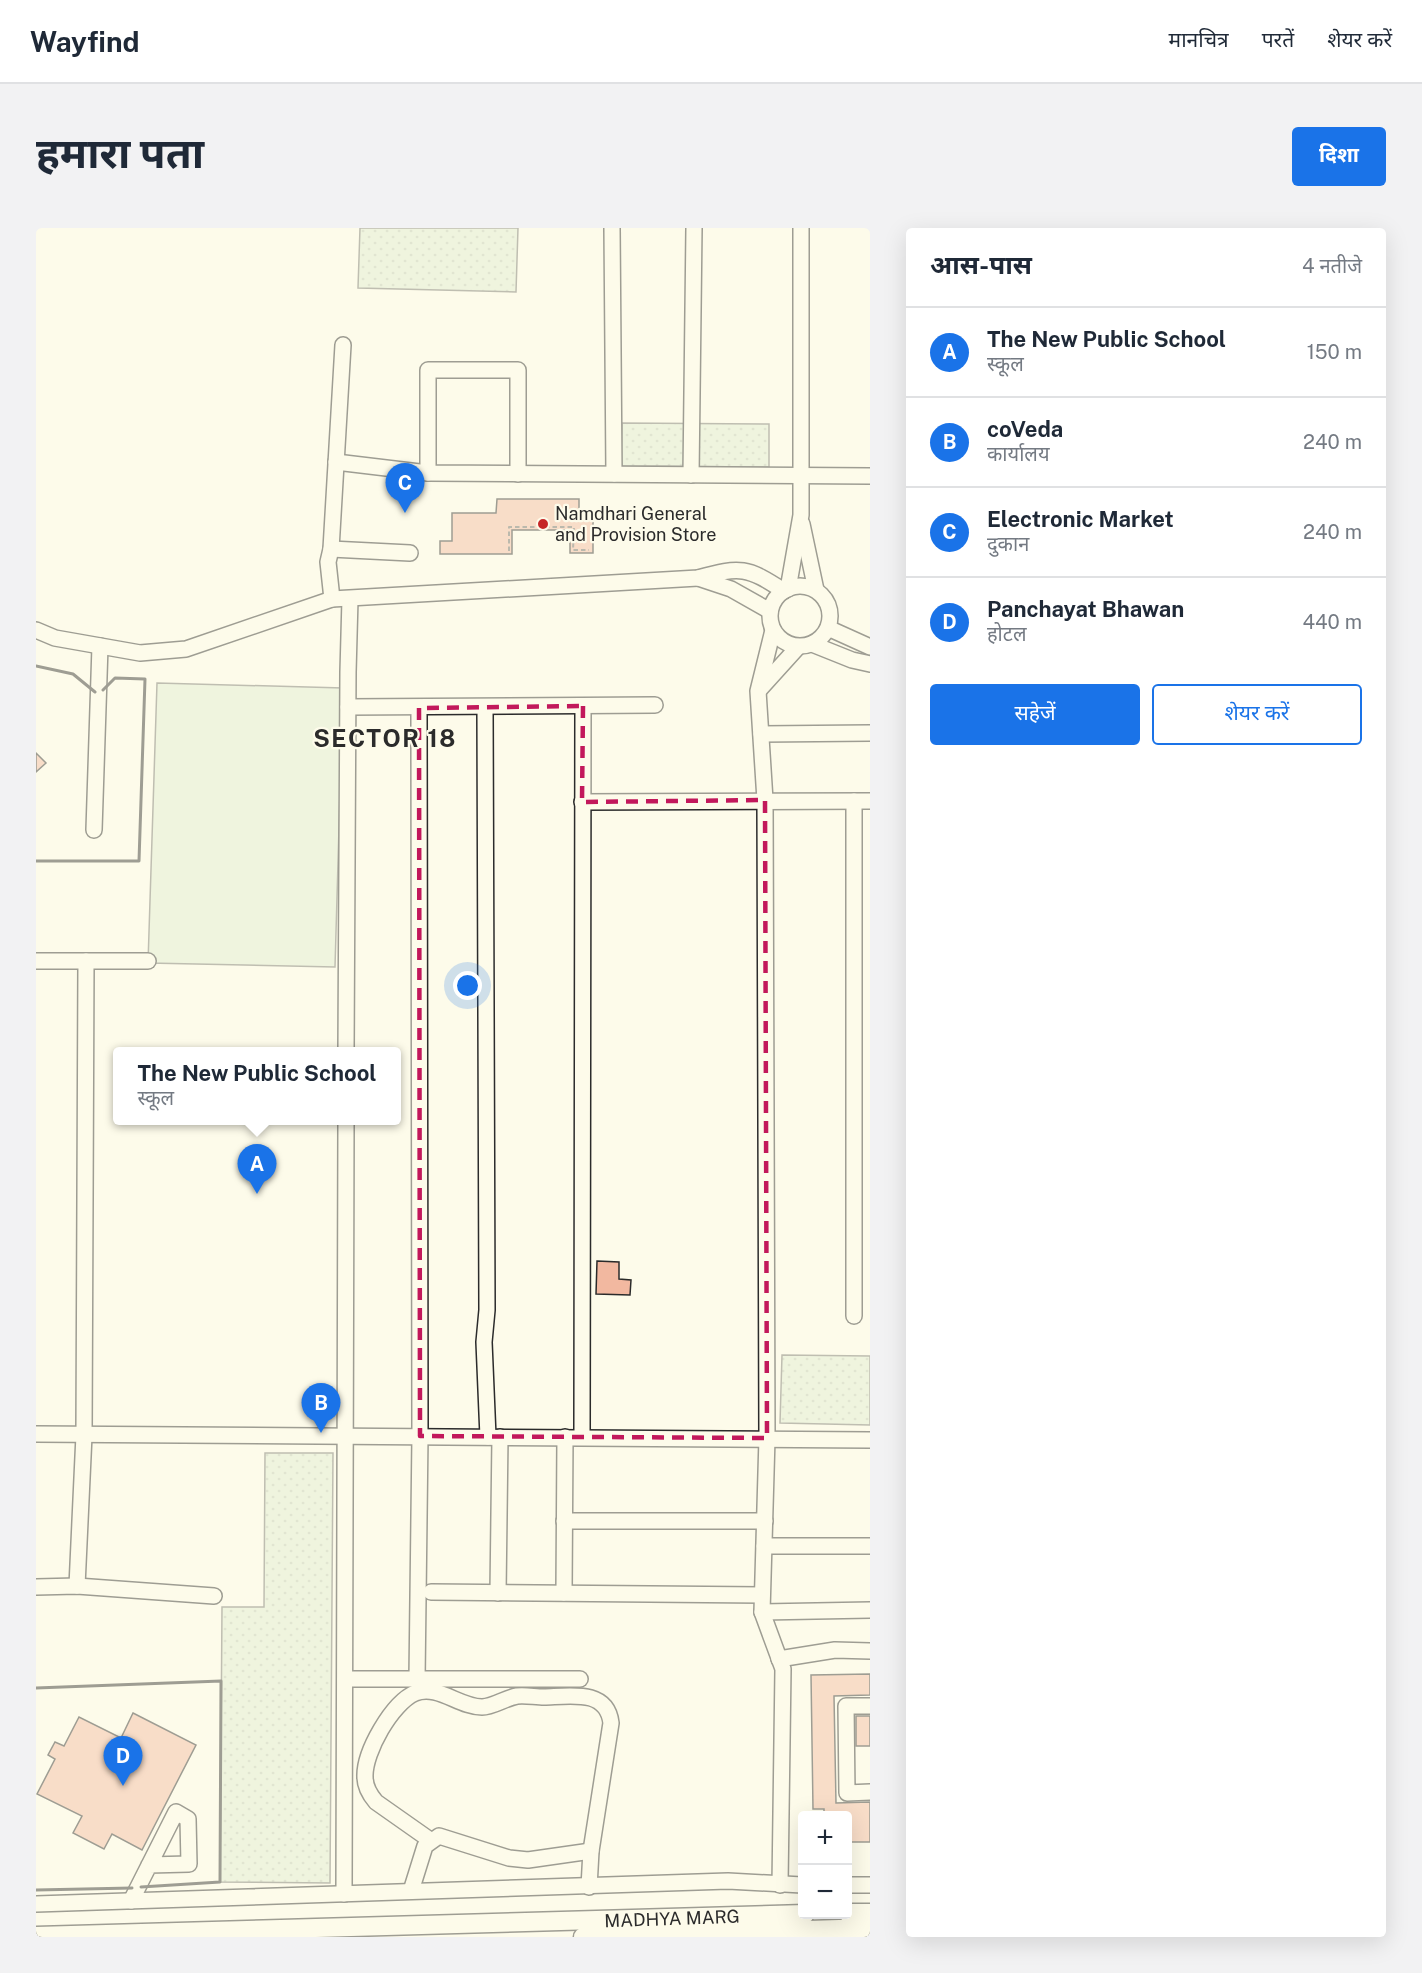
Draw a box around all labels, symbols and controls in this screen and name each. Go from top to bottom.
text: Wayfind [30,25,140,58]
text: मानचित्र [1169,27,1229,52]
text: परतें [1262,27,1294,52]
text: शेयर करें [1327,27,1392,52]
button: दिशा [1292,127,1386,186]
text: हमारा पता [36,128,204,177]
text: आस-पास [930,249,1032,280]
text: 4 नतीजे [1302,254,1362,278]
text: The New Public School [987,326,1226,352]
text: A [942,340,957,364]
text: 150 m [1307,340,1362,364]
text: स्कूल [987,352,1024,376]
text: coVeda [987,416,1063,442]
text: B [943,430,956,454]
text: 240 m [1303,430,1362,454]
text: कार्यालय [987,442,1049,466]
pin: C [386,464,424,513]
place label: Namdhari General and Provision Store [555,503,717,545]
text: Electronic Market [987,506,1174,532]
marker: Namdhari General and Provision Store [536,517,550,531]
text: C [942,520,957,544]
text: 240 m [1303,520,1362,544]
text: दुकान [987,532,1029,556]
text: Panchayat Bhawan [987,596,1184,622]
text: D [942,610,957,634]
text: 440 m [1302,610,1362,634]
text: होटल [987,622,1026,646]
button: सहेजें [930,684,1140,745]
button: शेयर करें [1152,684,1362,745]
district label: SECTOR 18 [313,724,457,752]
your location [453,971,482,1000]
popup [113,1047,401,1125]
text: The New Public School [137,1060,377,1086]
text: स्कूल [137,1086,174,1110]
pin: A [238,1144,276,1194]
pin: B [302,1384,340,1433]
pin: D [104,1736,142,1786]
map controls [798,1811,852,1919]
button: + [798,1811,852,1865]
button: − [798,1865,852,1919]
street label: MADHYA MARG [604,1906,740,1931]

